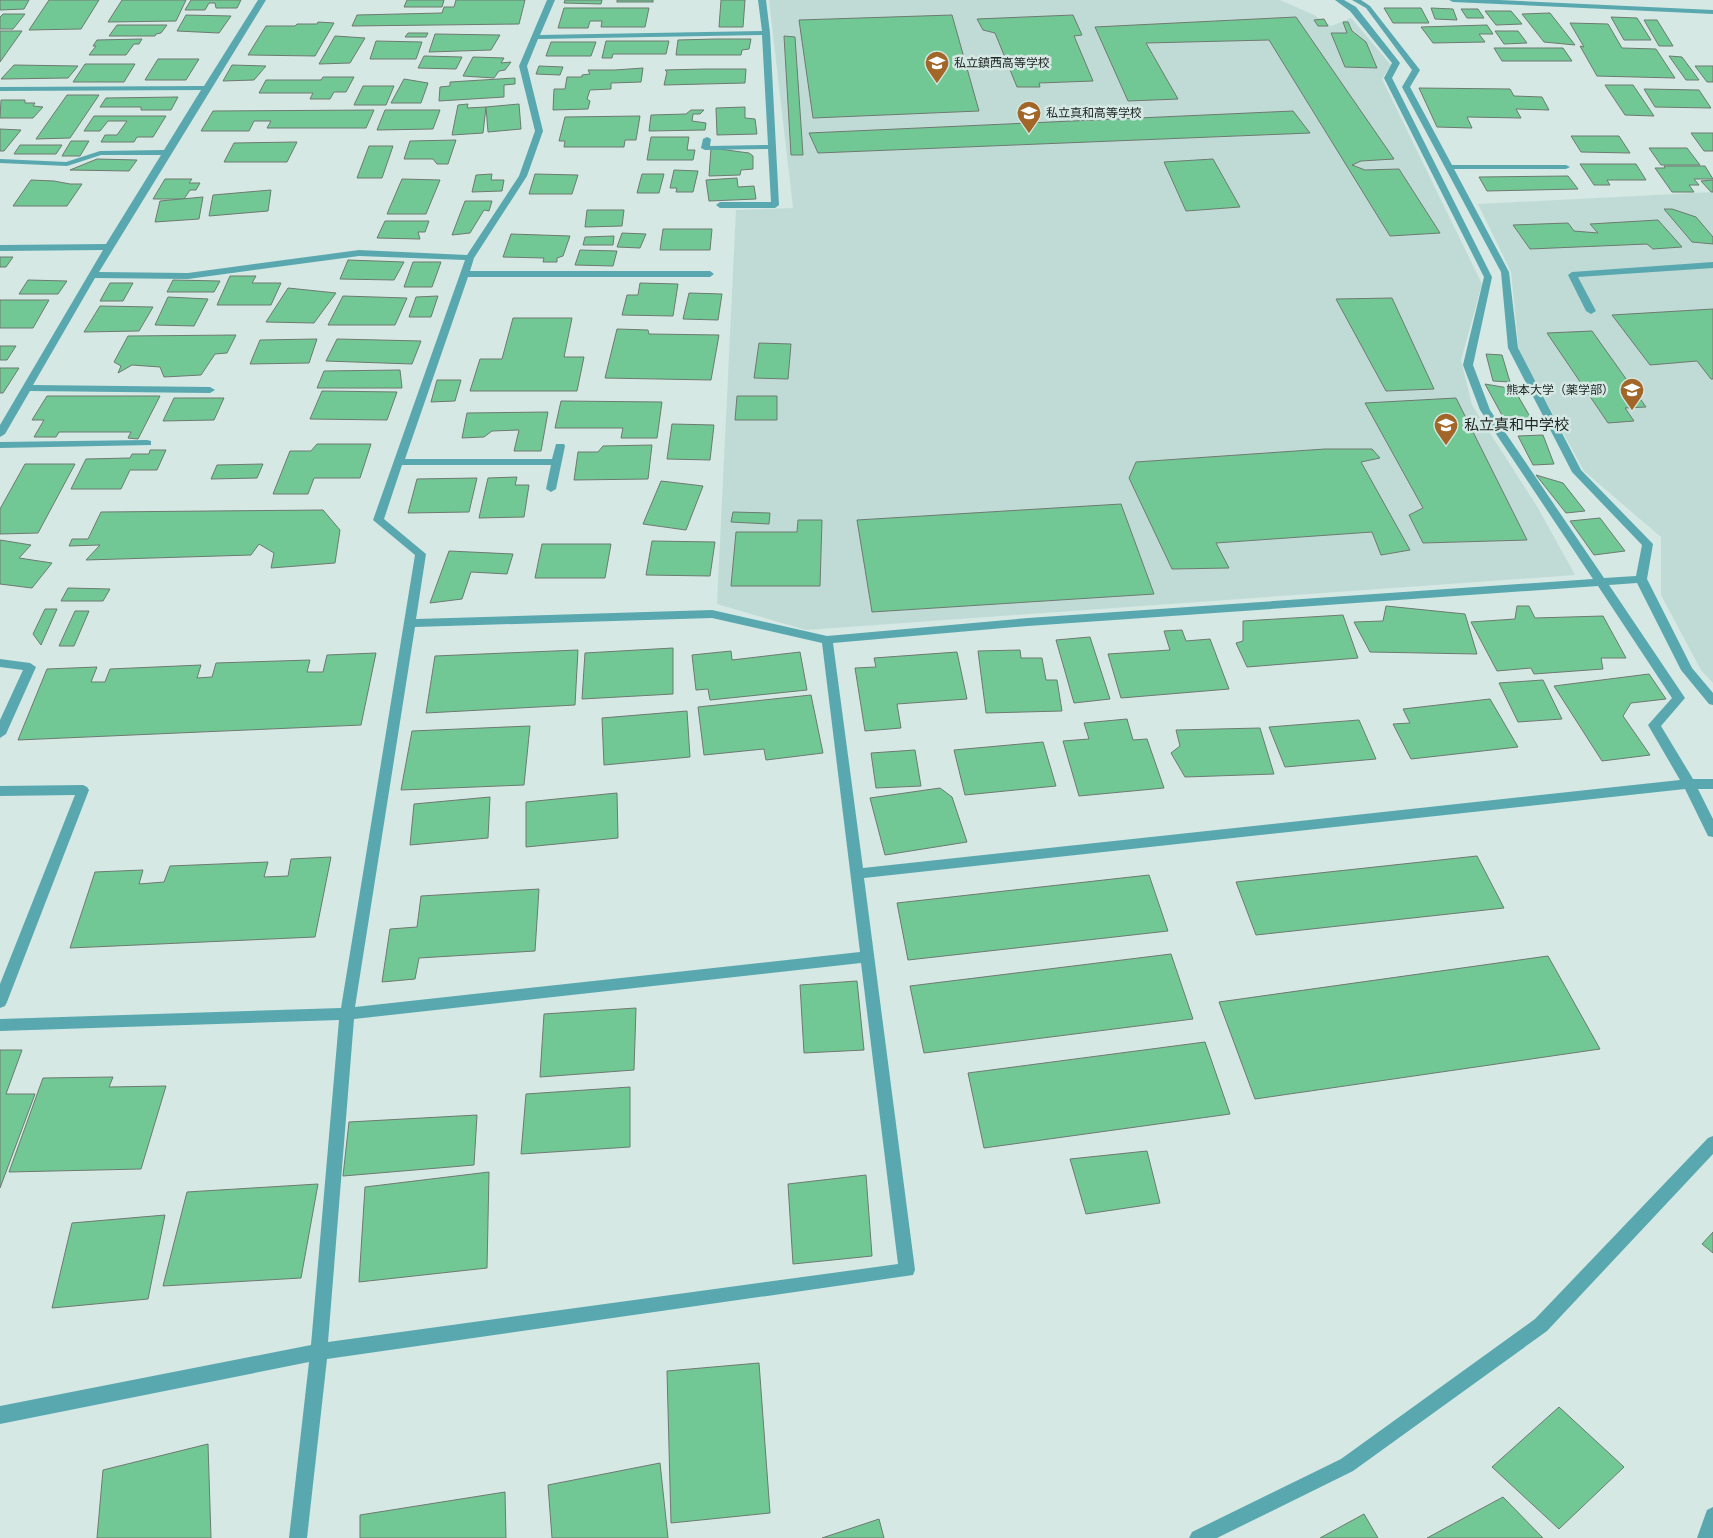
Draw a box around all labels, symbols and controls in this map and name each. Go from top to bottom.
school or university icon: 私立鎮西高等学校 [924,50,950,84]
place label: 私立鎮西高等学校 [954,56,1050,70]
school or university icon: 私立真和高等学校 [1016,100,1042,134]
place label: 私立真和高等学校 [1046,106,1142,120]
school or university icon: 熊本大学（薬学部） [1619,377,1645,411]
place label: 熊本大学（薬学部） [1506,383,1614,397]
school or university icon: 私立真和中学校 [1433,412,1459,446]
place label: 私立真和中学校 [1464,416,1569,434]

